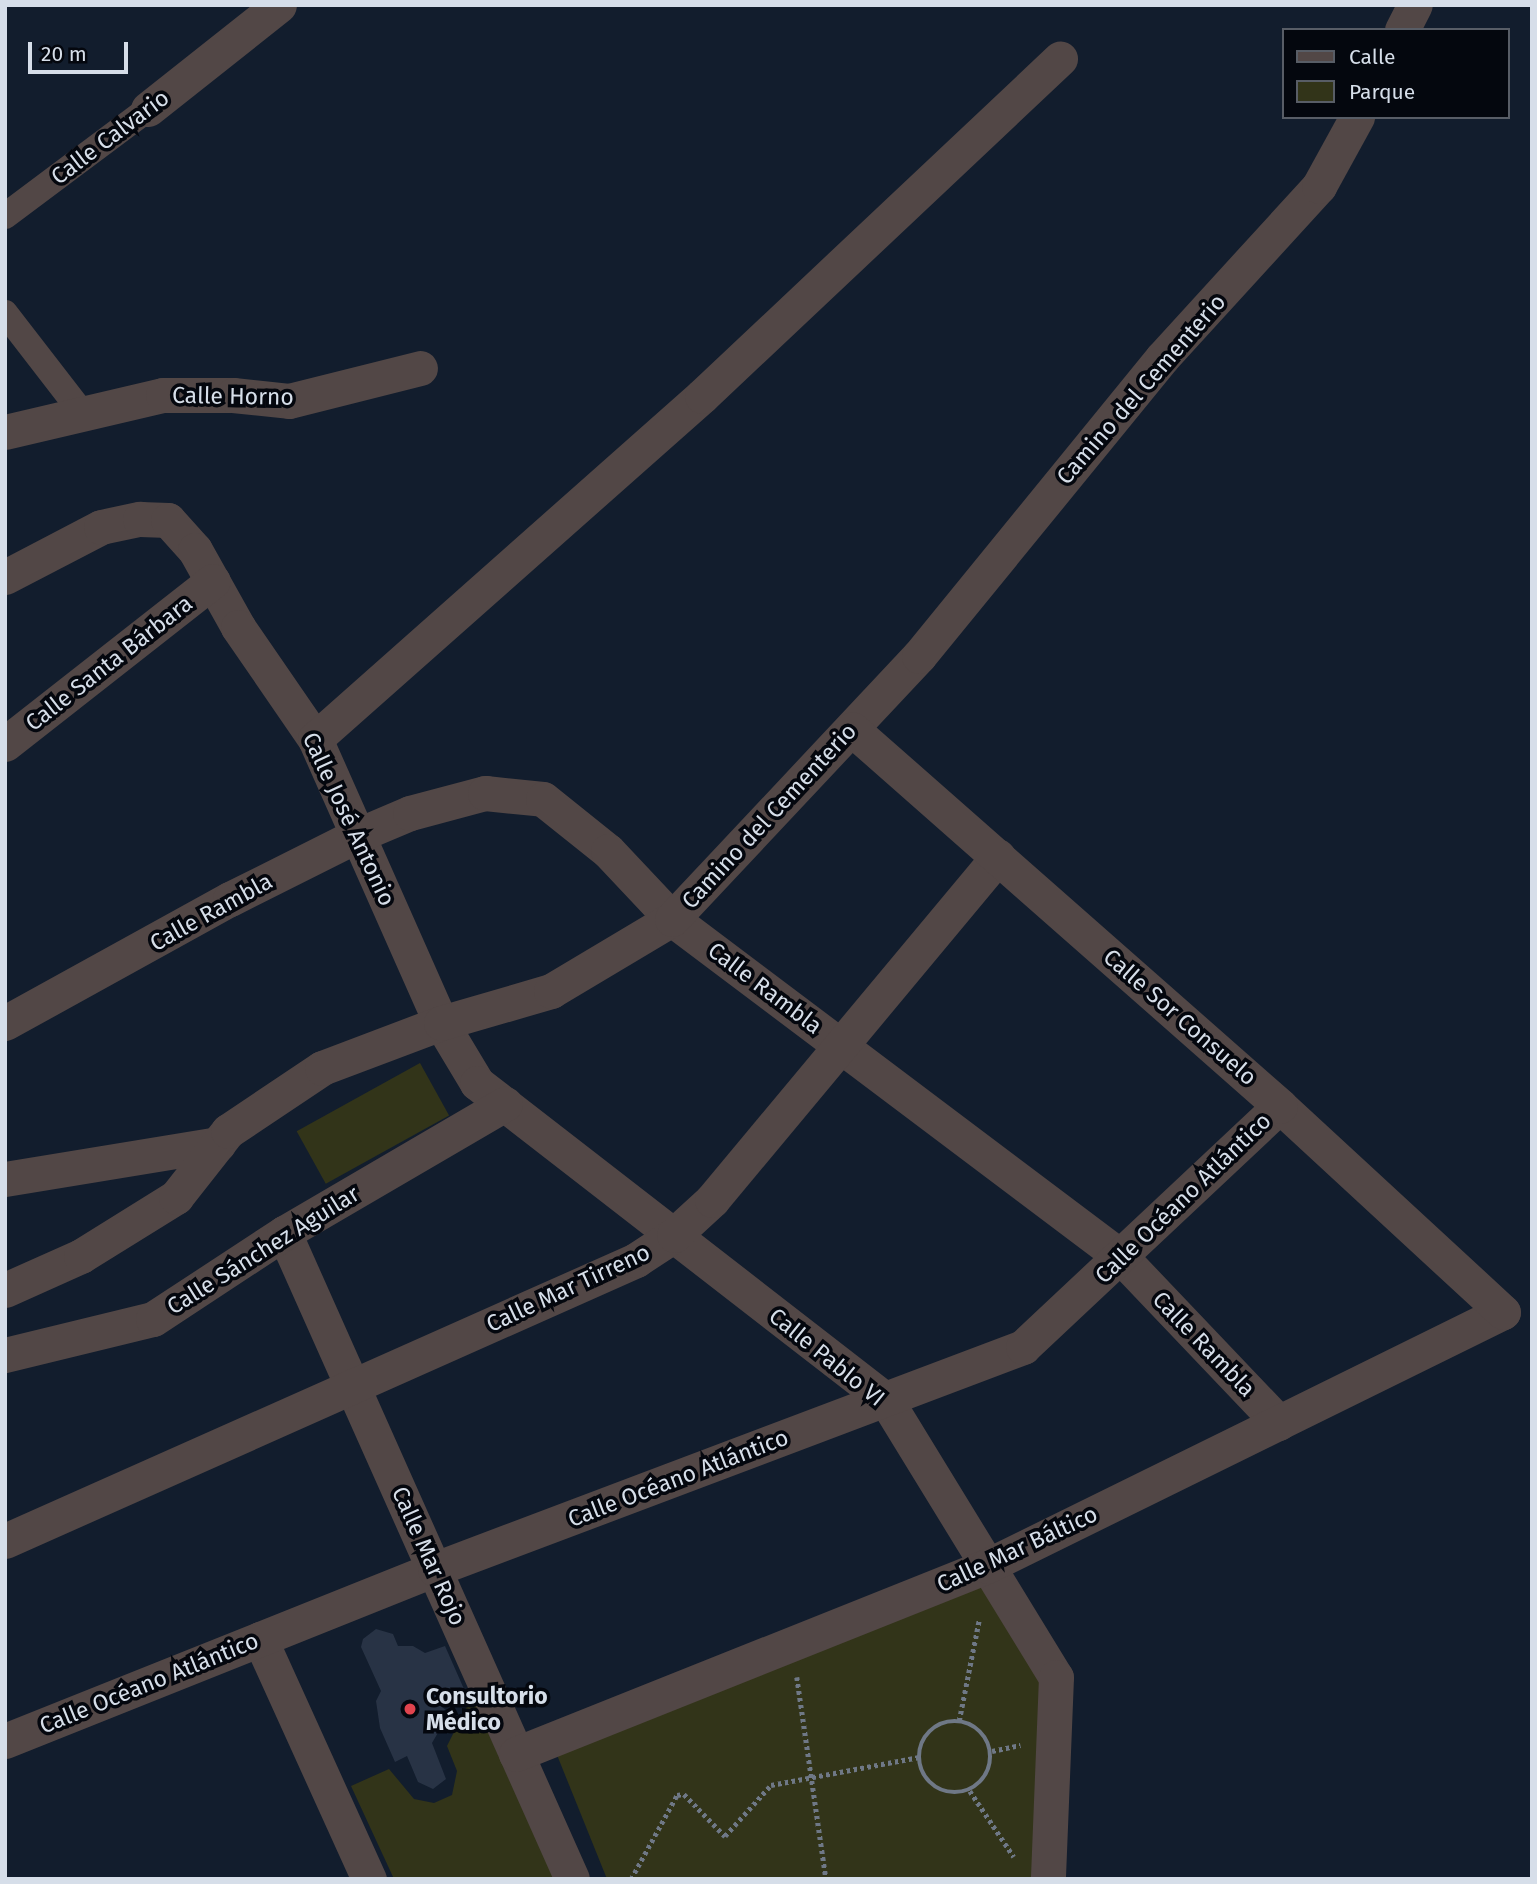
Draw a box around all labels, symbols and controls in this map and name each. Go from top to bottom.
scale bar [32,28,131,72]
legend [1282,28,1509,119]
text: 20 m [41,41,87,67]
text: Calle [1349,44,1395,70]
text: Parque [1349,79,1415,105]
street label: Calle Calvario [46,84,174,190]
street label: Camino del Cementerio [1051,288,1231,490]
street label: Calle Horno [172,381,294,411]
street label: Calle Santa Bárbara [20,589,198,737]
street label: Camino del Cementerio [676,718,862,914]
street label: Calle José Antonio [297,728,401,910]
street label: Calle Rambla [145,867,277,957]
street label: Calle Rambla [703,936,827,1040]
street label: Calle Sor Consuelo [1098,943,1262,1091]
street label: Calle Océano Atlántico [1089,1107,1277,1289]
street label: Calle Sánchez Aguilar [162,1180,364,1320]
street label: Calle Mar Tirreno [482,1238,654,1338]
street label: Calle Rambla [1147,1286,1261,1402]
street label: Calle Pablo VI [764,1302,890,1412]
street label: Calle Océano Atlántico [564,1423,792,1533]
street label: Calle Mar Rojo [386,1482,472,1630]
street label: Calle Mar Báltico [932,1500,1102,1598]
street label: Calle Océano Atlántico [35,1626,263,1740]
place label: Consultorio Médico [426,1682,548,1736]
marker: Consultorio Médico [400,1699,420,1719]

